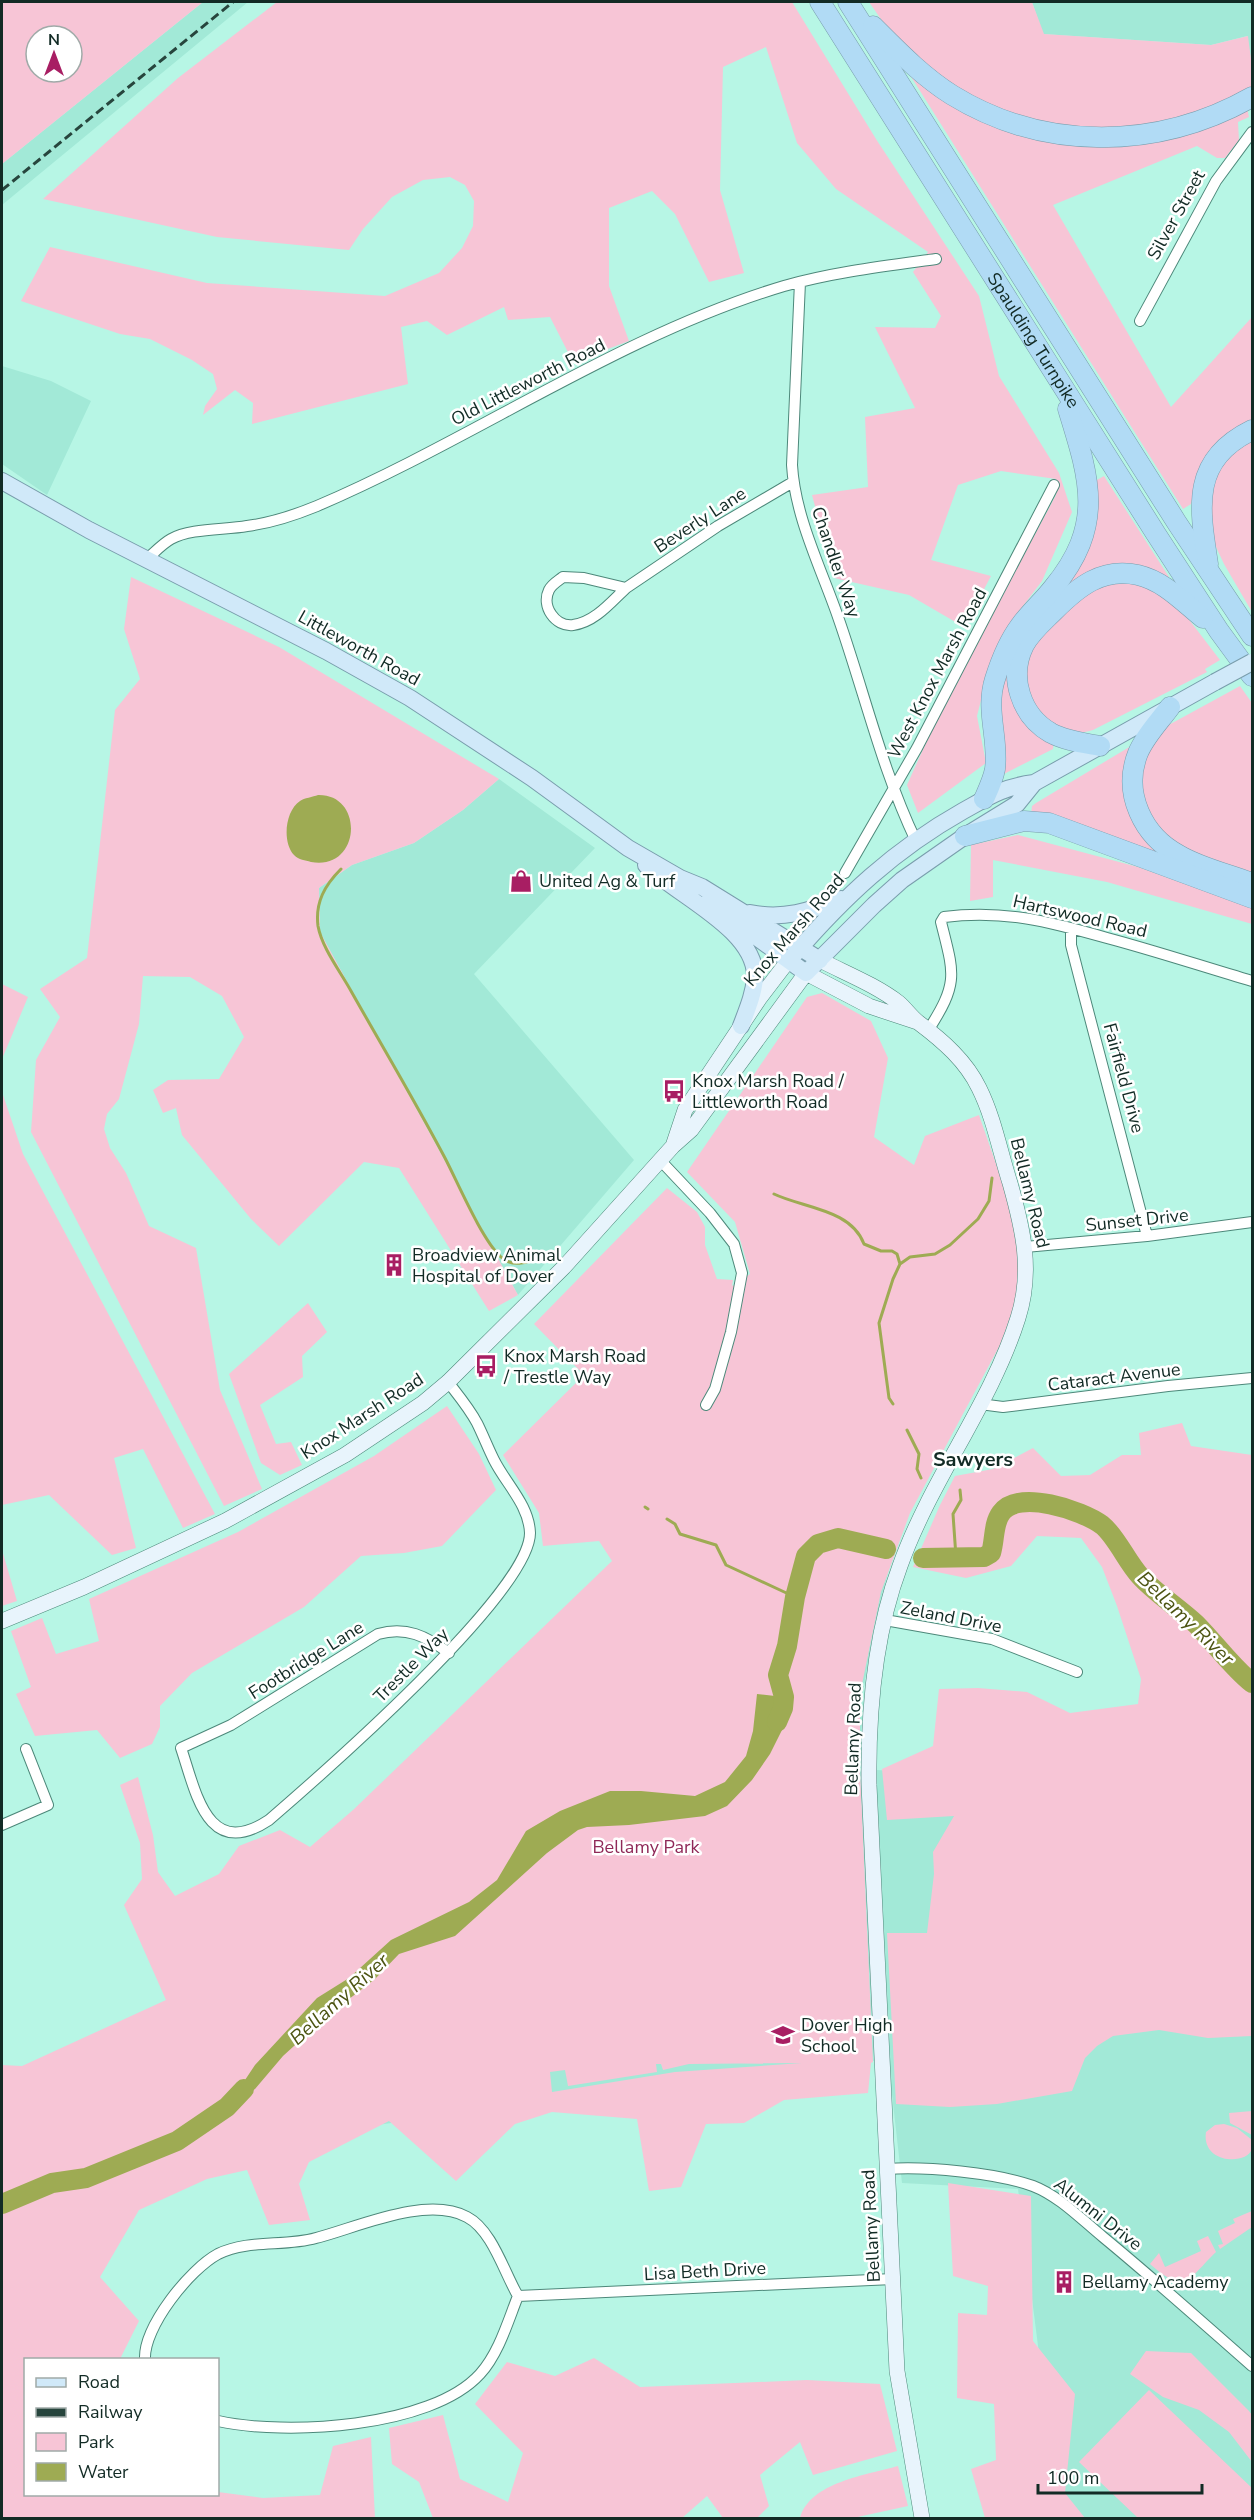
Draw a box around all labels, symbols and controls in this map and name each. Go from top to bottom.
north arrow [24,24,84,84]
text: N [48,29,60,51]
street label: Silver Street [1141,165,1211,264]
street label: Spaulding Turnpike [982,268,1085,413]
street label: Old Littleworth Road [447,333,609,431]
street label: Beverly Lane [649,481,751,559]
street label: Chandler Way [806,503,866,621]
street label: West Knox Marsh Road [882,584,992,762]
street label: Littleworth Road [294,605,424,691]
shop icon: United Ag & Turf [508,868,534,894]
place label: United Ag & Turf [539,869,676,893]
street label: Knox Marsh Road [738,869,850,991]
street label: Hartswood Road [1011,889,1149,943]
street label: Fairfield Drive [1098,1020,1150,1136]
place label: Knox Marsh Road / Littleworth Road [692,1069,845,1114]
bus stop icon: Knox Marsh Road / Littleworth Road [661,1078,687,1104]
street label: Bellamy Road [1005,1135,1055,1251]
street label: Sunset Drive [1084,1203,1190,1237]
place label: Broadview Animal Hospital of Dover [412,1243,562,1288]
building icon: Broadview Animal Hospital of Dover [381,1252,407,1278]
place label: Knox Marsh Road / Trestle Way [503,1344,646,1389]
bus stop icon: Knox Marsh Road / Trestle Way [473,1353,499,1379]
street label: Cataract Avenue [1046,1357,1182,1397]
street label: Knox Marsh Road [296,1367,428,1465]
district label: Sawyers [933,1446,1013,1473]
water label: Bellamy River [1131,1565,1241,1672]
street label: Zeland Drive [898,1595,1004,1639]
street label: Footbridge Lane [244,1615,368,1705]
street label: Trestle Way [368,1622,454,1708]
street label: Bellamy Road [839,1682,867,1796]
park label: Bellamy Park [592,1835,701,1859]
water label: Bellamy River [284,1947,395,2051]
place label: Dover High School [801,2013,893,2058]
school or university icon: Dover High School [770,2022,796,2048]
street label: Bellamy Road [856,2169,886,2283]
street label: Alumni Drive [1049,2172,1147,2256]
street label: Lisa Beth Drive [643,2256,767,2286]
building icon: Bellamy Academy [1051,2269,1077,2295]
place label: Bellamy Academy [1082,2270,1229,2294]
legend [24,2358,219,2496]
text: Road [78,2370,120,2394]
text: Railway [78,2400,143,2424]
text: Park [78,2430,115,2454]
scale bar [1038,2457,1202,2495]
text: Water [78,2460,129,2484]
text: 100 m [1047,2466,1099,2490]

